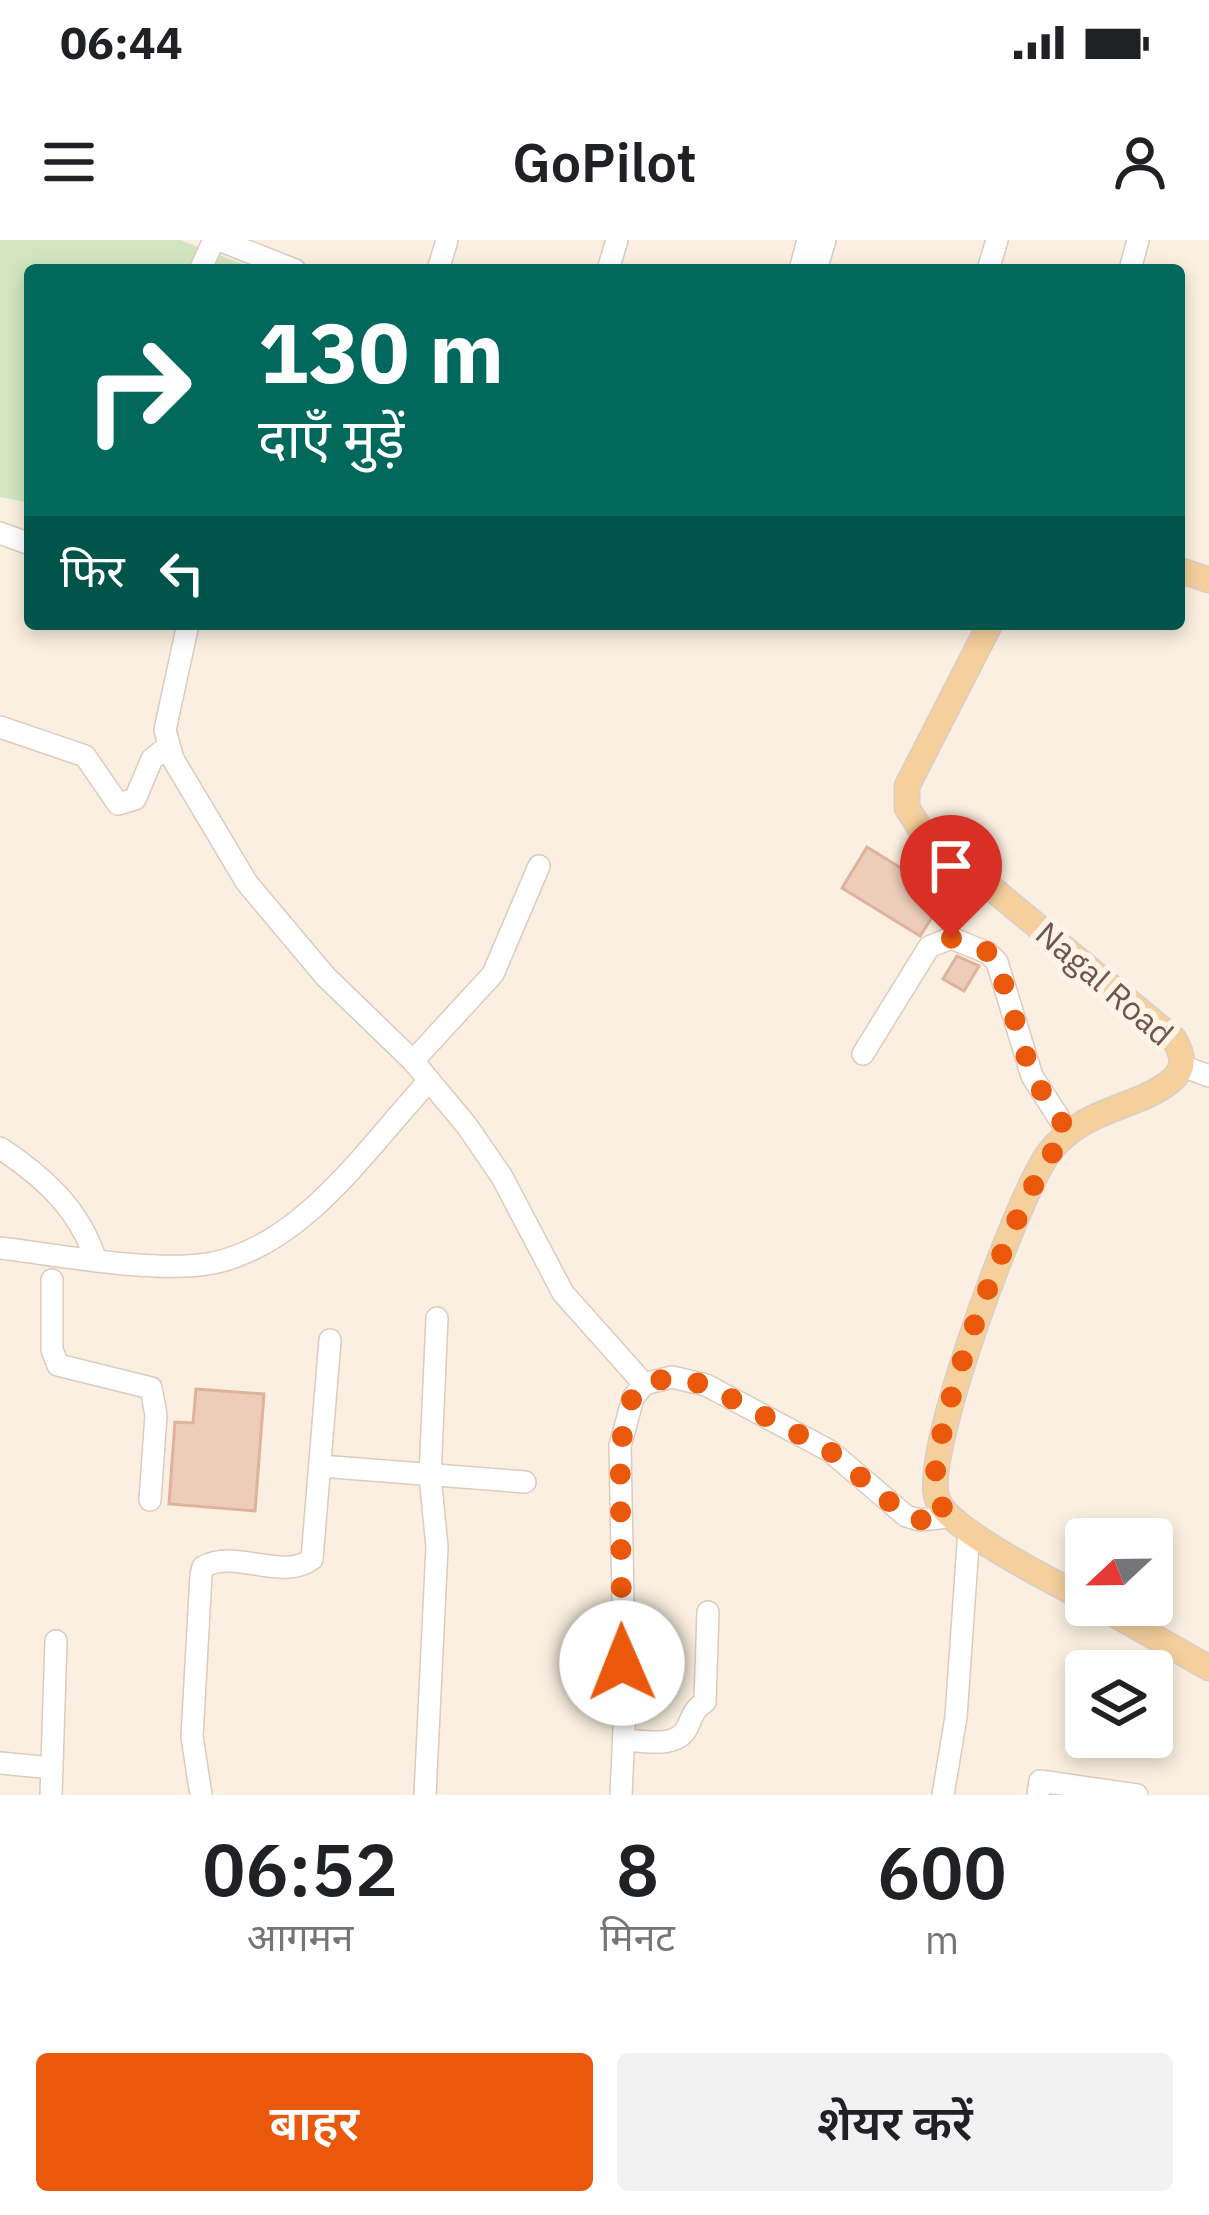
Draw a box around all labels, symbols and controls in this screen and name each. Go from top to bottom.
text: 06:44 [60,13,183,71]
text: GoPilot [512,127,697,197]
icon: menu [36,129,102,195]
icon: person [1107,129,1173,195]
text: 130 m [258,297,504,406]
icon: right [60,312,216,468]
text: दाएँ मुड़ें [258,403,404,473]
icon: left [149,540,215,606]
text: फिर [60,541,125,599]
pin [900,815,1002,938]
icon: arrive [918,833,984,899]
street label: Nagal Road [1027,911,1183,1055]
north arrow [1065,1518,1173,1626]
map controls [1065,1518,1173,1758]
position arrow [559,1600,685,1726]
button: layers [1065,1650,1173,1758]
text: 06:52 [202,1822,398,1916]
text: 8 [616,1822,659,1916]
text: 600 [877,1825,1007,1919]
text: आगमन [247,1911,354,1962]
text: मिनट [600,1911,675,1962]
text: m [925,1914,959,1965]
button: बाहर [36,2053,593,2191]
button: शेयर करें [617,2053,1173,2191]

